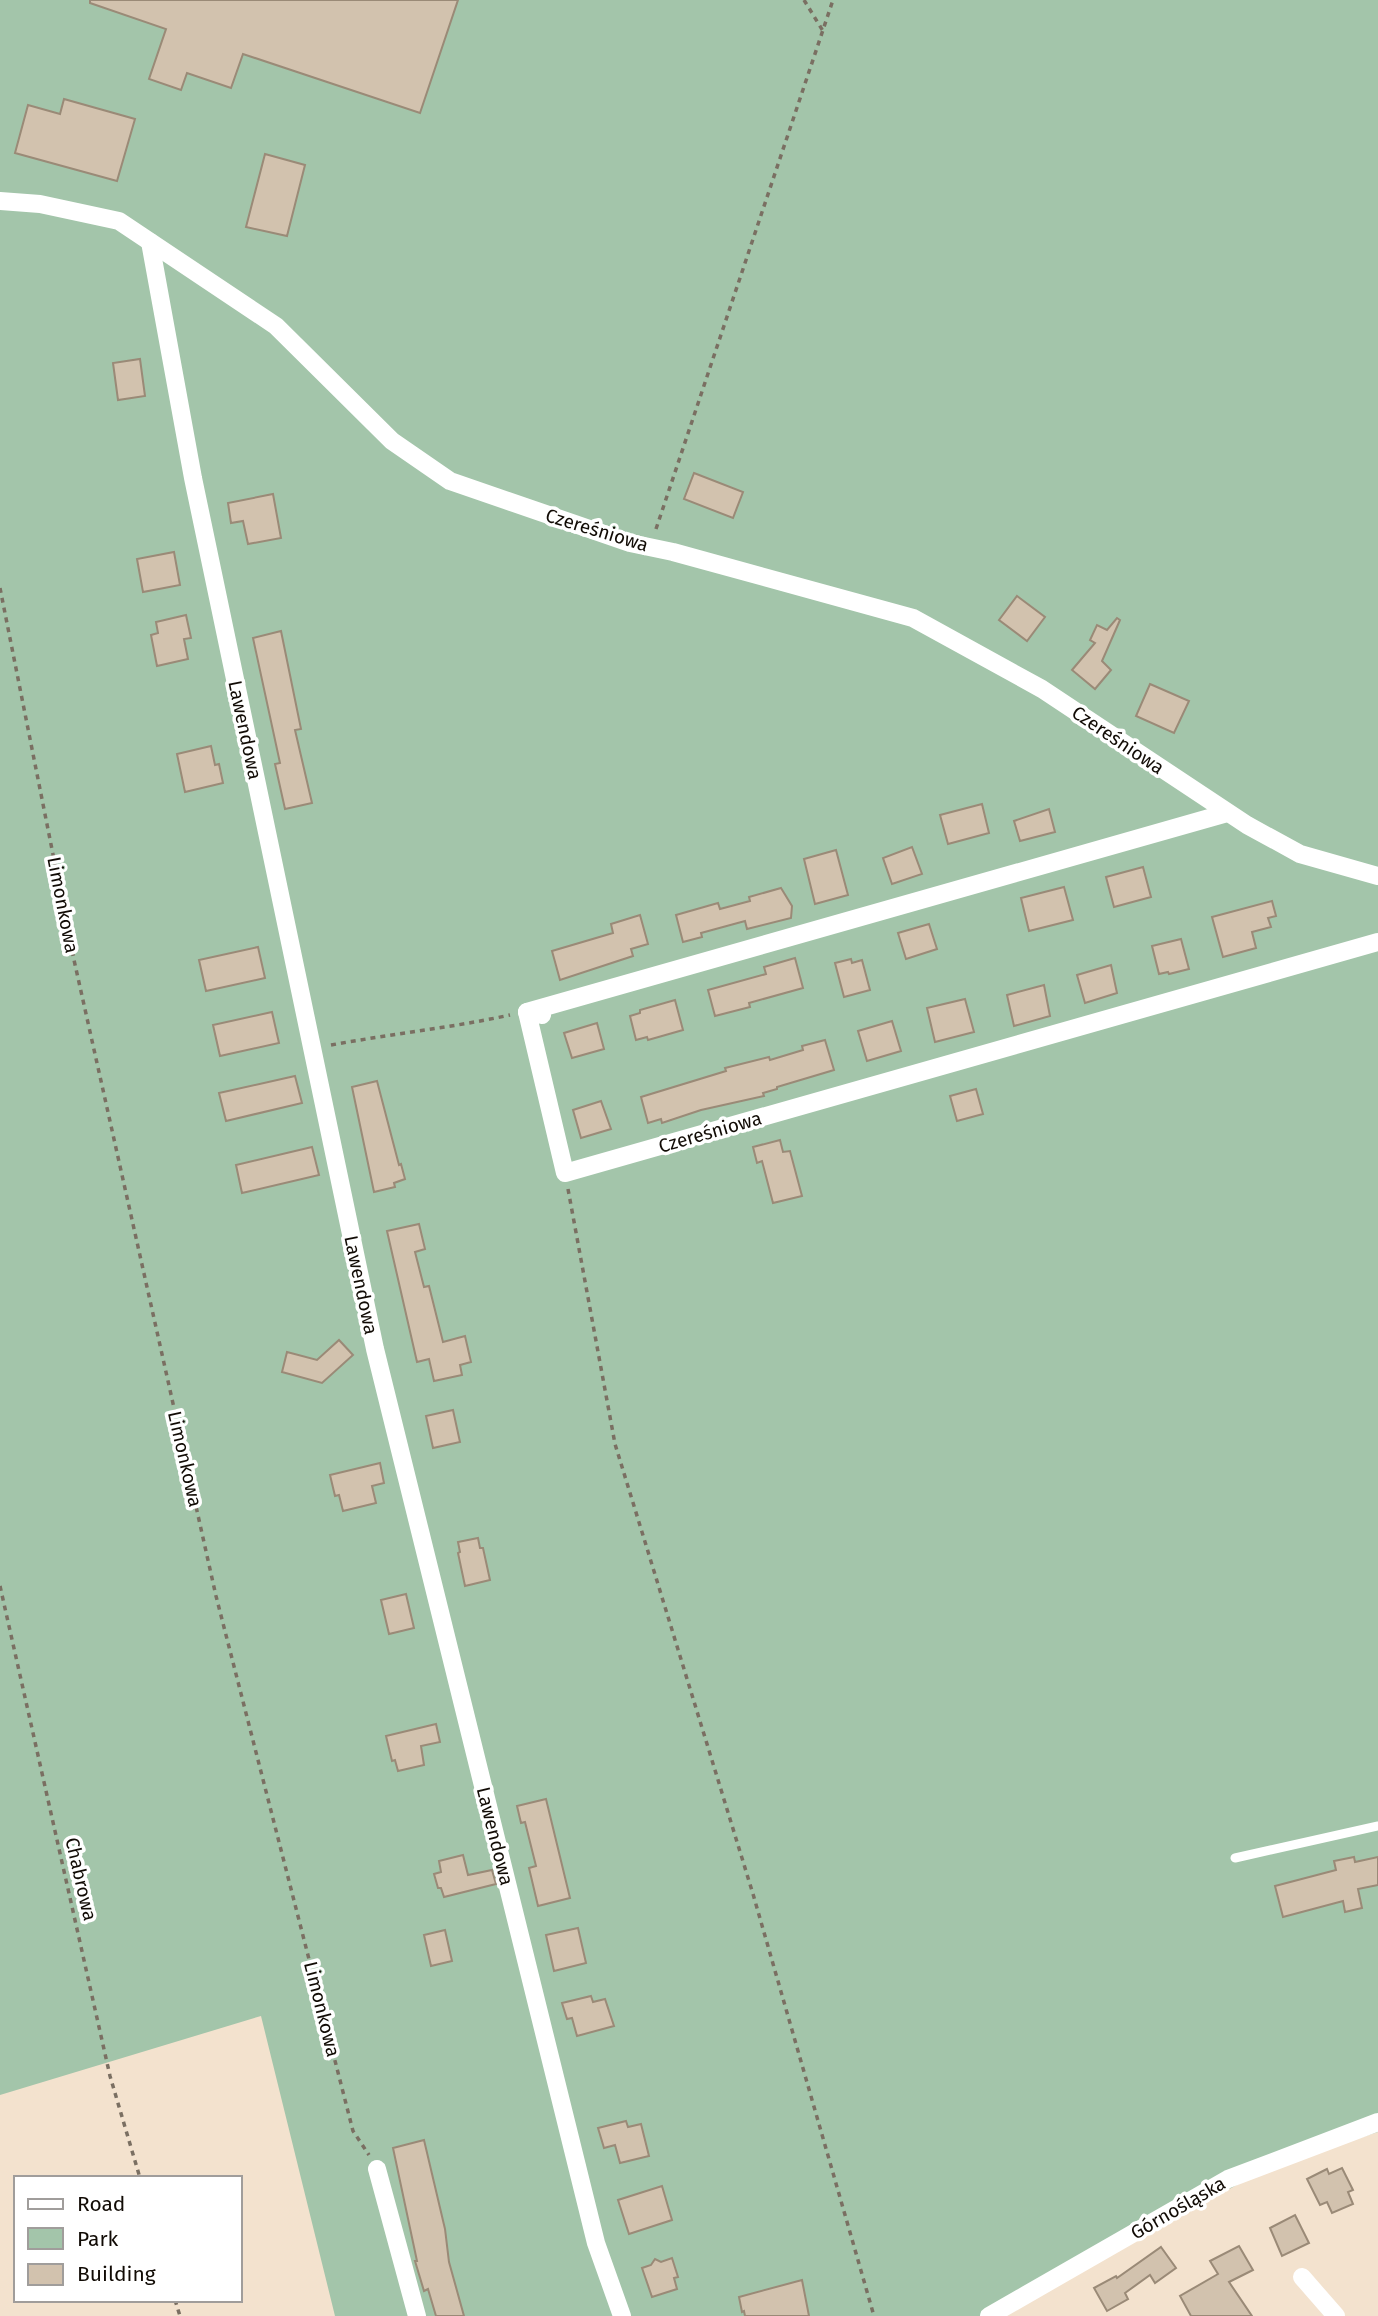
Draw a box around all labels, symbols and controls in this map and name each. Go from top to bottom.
street label: Czereśniowa [543,503,651,557]
street label: Lawendowa [223,678,267,782]
street label: Czereśniowa [1067,701,1169,779]
street label: Limonkowa [42,855,84,955]
street label: Czereśniowa [656,1106,764,1158]
street label: Lawendowa [339,1233,383,1337]
street label: Limonkowa [163,1409,207,1509]
street label: Lawendowa [472,1784,518,1888]
street label: Chabrowa [60,1835,102,1923]
street label: Limonkowa [299,1959,345,2059]
street label: Górnośląska [1126,2172,1230,2244]
legend [14,2176,242,2302]
text: Road [77,2191,125,2217]
text: Park [77,2226,119,2252]
text: Building [77,2261,156,2287]

